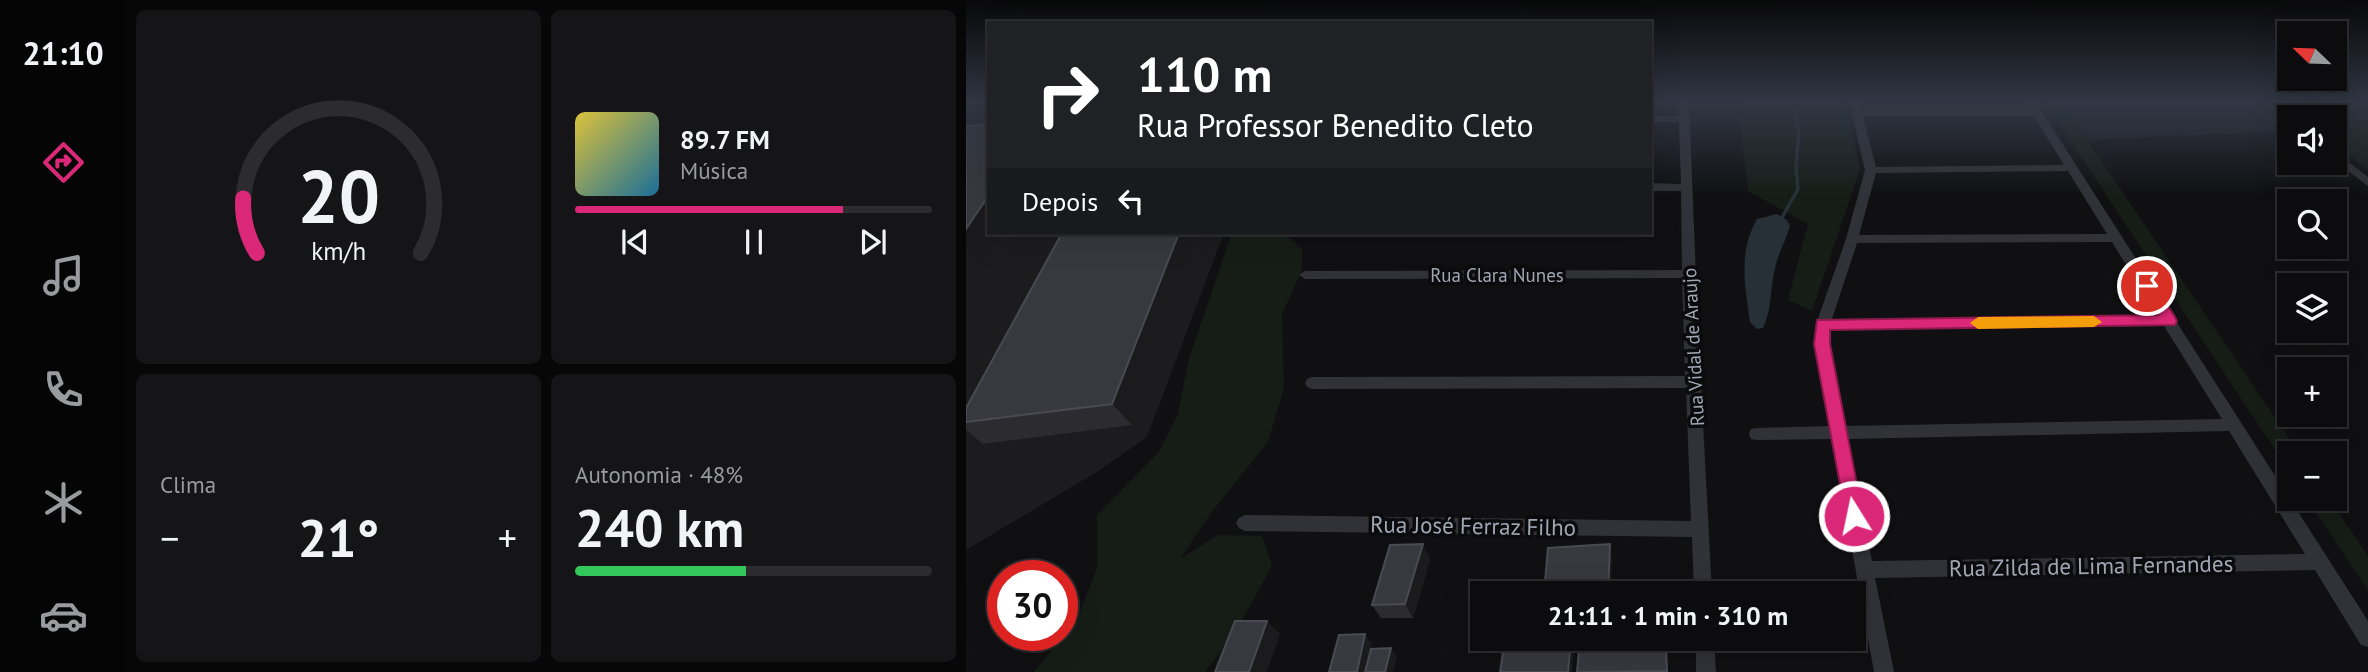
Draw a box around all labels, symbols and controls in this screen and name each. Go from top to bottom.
north arrow [2277,21,2347,91]
map controls [2277,21,2347,511]
text: 21:10 [22,32,104,74]
text: 110 m [1137,42,1272,106]
icon: right [1022,49,1113,140]
text: Rua Professor Benedito Cleto [1137,104,1534,146]
button: sound [2277,105,2347,175]
text: 89.7 FM [680,123,770,156]
icon: directions [39,138,88,187]
text: 20 [297,149,380,243]
text: Música [680,156,748,185]
icon: left [1112,182,1150,220]
text: Depois [1022,185,1098,218]
button: search [2277,189,2347,259]
icon: previous [616,223,654,261]
icon: pause [735,223,773,261]
icon: next [854,223,892,261]
text: km/h [311,235,366,267]
icon: music [39,251,88,300]
pin [2117,256,2177,316]
street label: Rua Clara Nunes [1430,263,1564,287]
street label: Rua Vidal de Araujo [1677,267,1709,427]
icon: arrive [2128,267,2166,305]
button: layers [2277,273,2347,343]
button: + [2277,357,2347,427]
icon: phone [39,365,88,414]
button: − [2277,441,2347,511]
text: Autonomia · 48% [575,460,743,489]
text: Clima [160,470,216,499]
icon: climate [39,478,88,527]
position arrow [1817,479,1891,553]
text: 240 km [575,494,744,561]
text: 21° [298,504,379,571]
street label: Rua José Ferraz Filho [1370,509,1576,542]
text: − [160,513,179,562]
text: + [498,513,517,562]
street label: Rua Zilda de Lima Fernandes [1949,549,2233,582]
speed limit sign: 30 [987,560,1078,651]
icon: car [39,591,88,640]
text: 21:11 · 1 min · 310 m [1548,599,1788,632]

